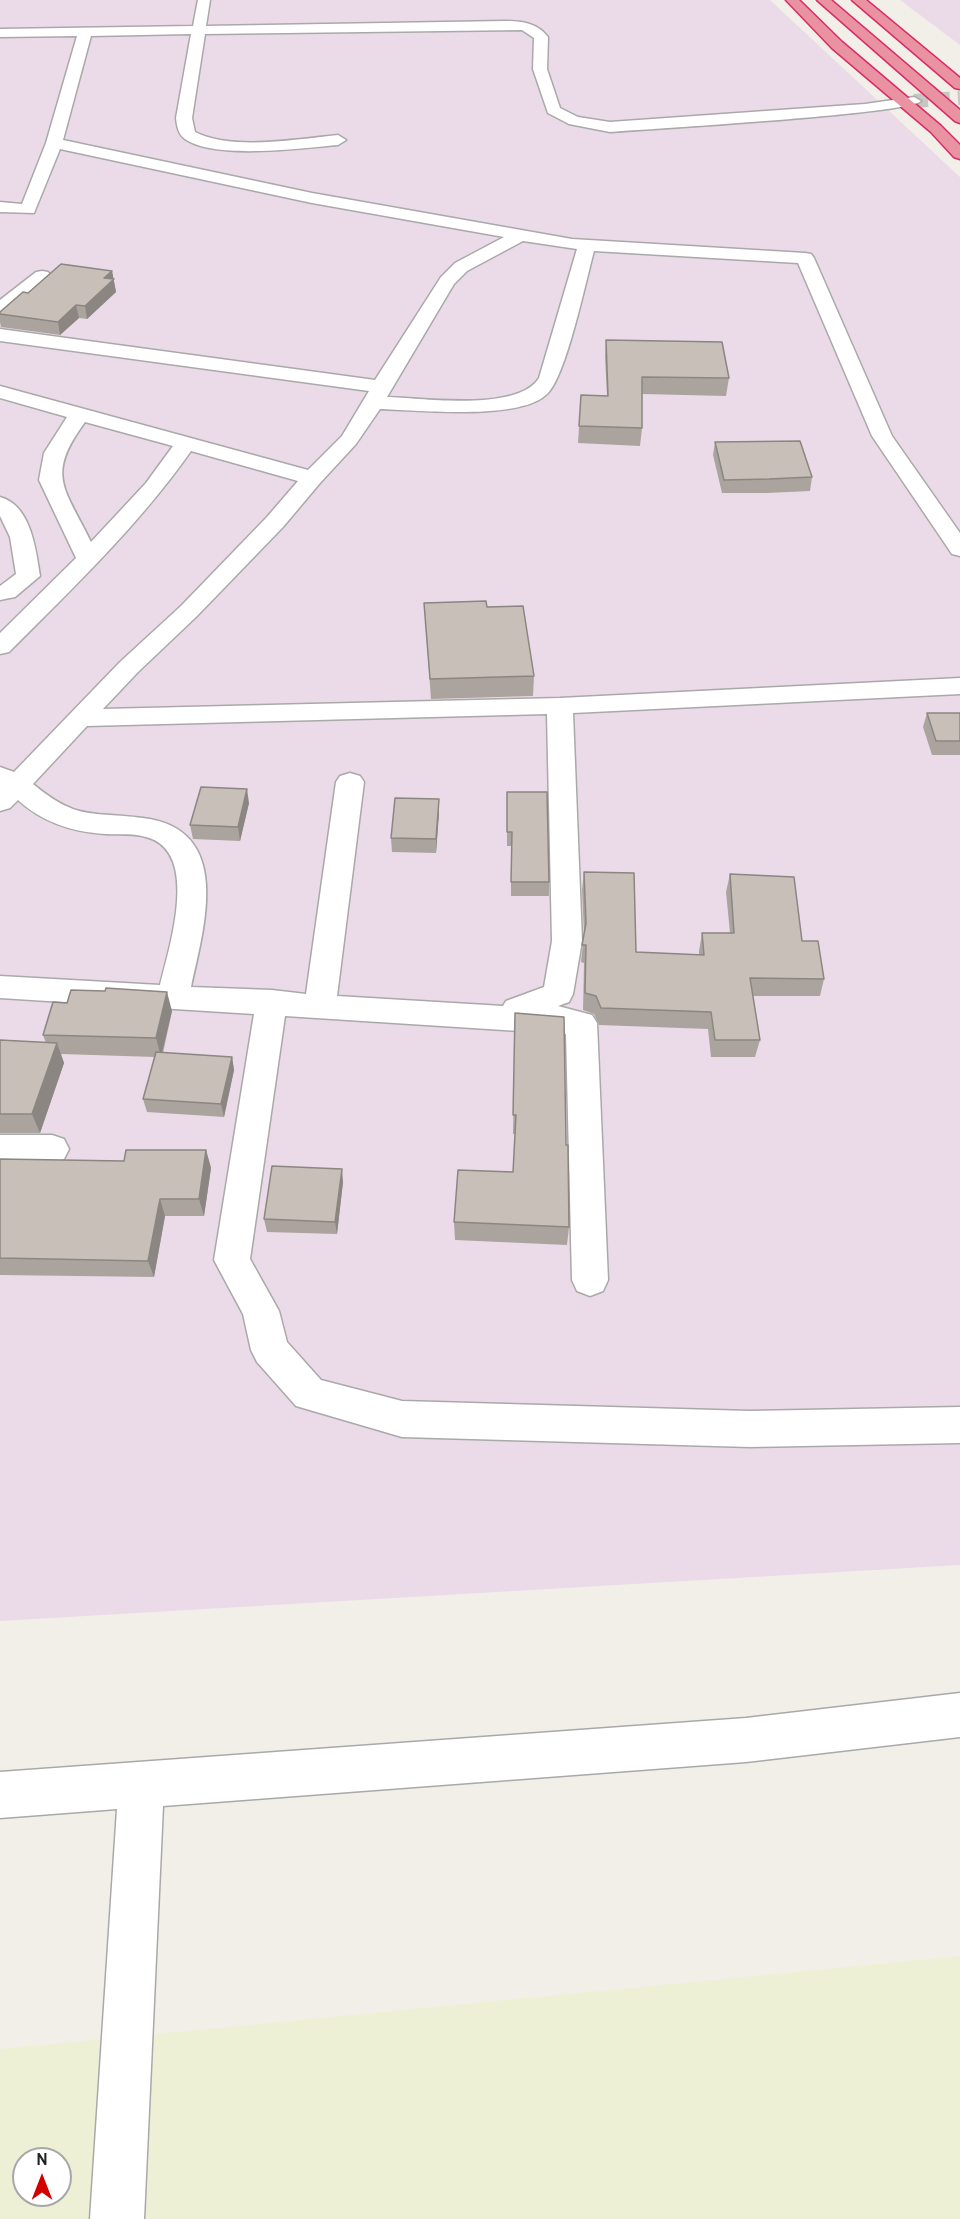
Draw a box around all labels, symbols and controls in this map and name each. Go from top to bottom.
north arrow [12,2147,72,2207]
text: N [36,2151,48,2171]

